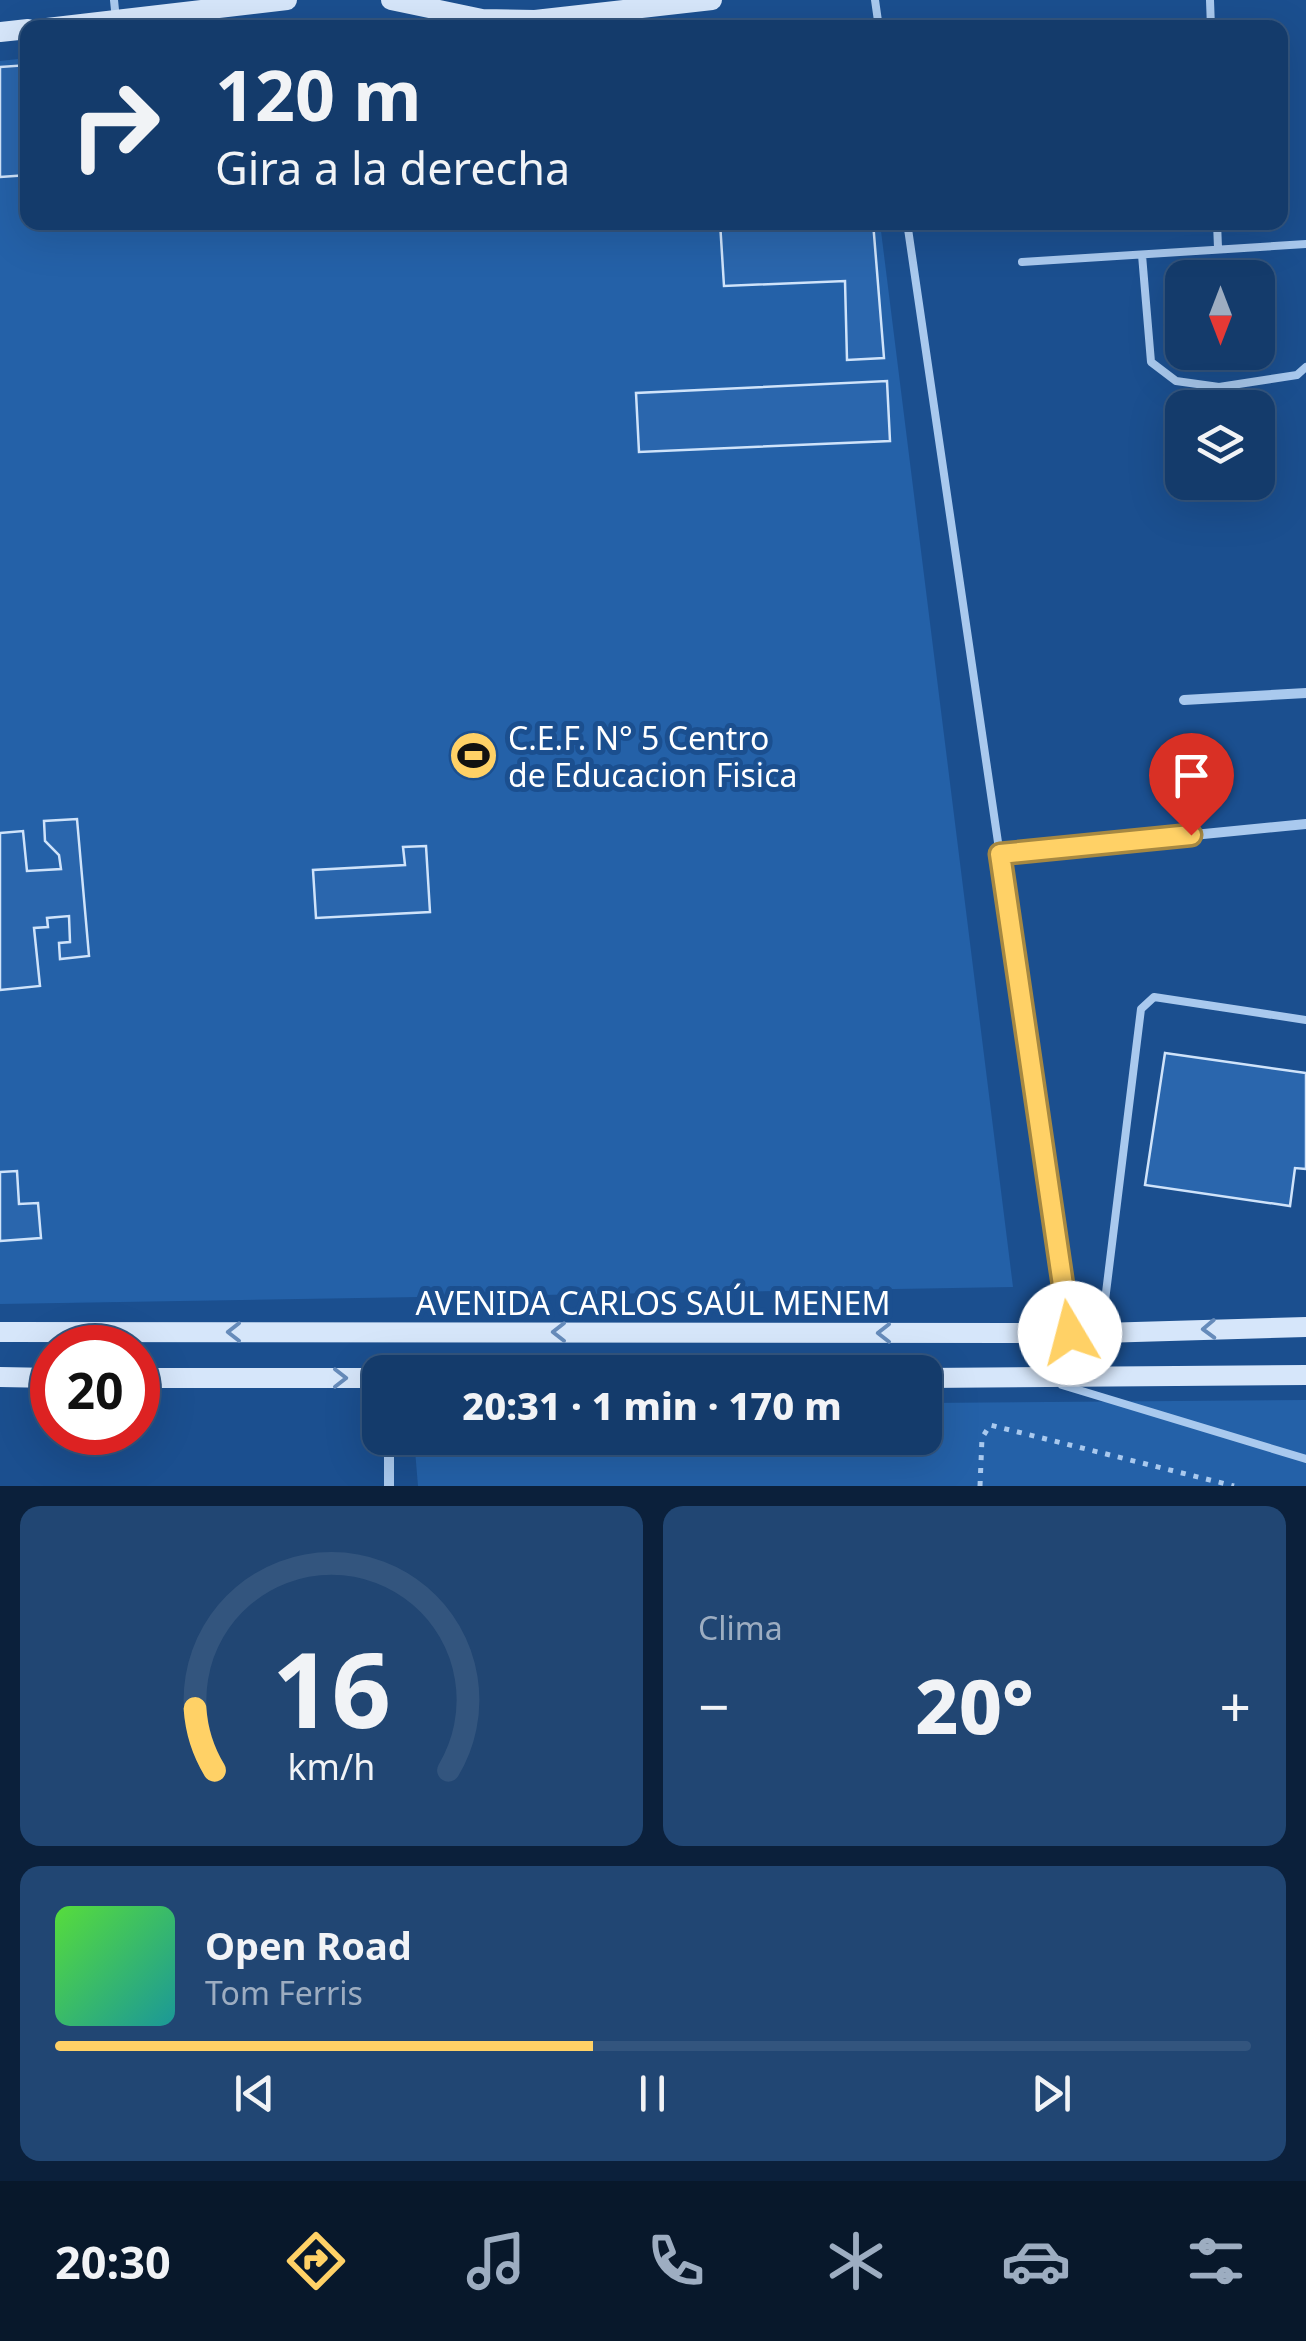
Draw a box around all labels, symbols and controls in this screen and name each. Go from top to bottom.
text: 120 m [215,46,422,142]
icon: right [50,60,180,190]
text: Gira a la derecha [215,137,570,198]
north arrow [1165,260,1275,370]
map controls [1165,260,1275,500]
button: layers [1165,390,1275,500]
place label: C.E.F. N° 5 Centro de Educacion Fisica [508,716,797,796]
sports icon: C.E.F. N° 5 Centro de Educacion Fisica [447,729,499,781]
pin [1149,733,1234,836]
icon: arrive [1164,748,1219,803]
street label: AVENIDA CARLOS SAÚL MENEM [416,1281,890,1324]
position arrow [1018,1281,1122,1385]
one-way arrow [1200,1318,1216,1339]
one-way arrow [225,1321,240,1343]
one-way arrow [550,1321,566,1343]
one-way arrow [875,1322,890,1344]
speed limit sign: 20 [30,1325,160,1455]
one-way arrow [332,1367,348,1389]
text: 20:31 · 1 min · 170 m [462,1379,842,1431]
text: Clima [698,1606,783,1649]
text: 16 [272,1617,391,1758]
text: 20° [915,1654,1034,1756]
text: − [698,1668,729,1743]
text: + [1220,1668,1251,1743]
text: km/h [288,1742,375,1790]
text: Open Road [205,1919,412,1971]
text: Tom Ferris [205,1971,363,2014]
icon: previous [227,2066,282,2121]
icon: pause [625,2066,680,2121]
icon: next [1024,2066,1079,2121]
icon: directions [281,2226,351,2296]
icon: music [461,2226,531,2296]
icon: phone [641,2226,711,2296]
icon: climate [821,2226,891,2296]
icon: car [1001,2226,1071,2296]
icon: filters [1181,2226,1251,2296]
text: 20:30 [55,2231,171,2292]

